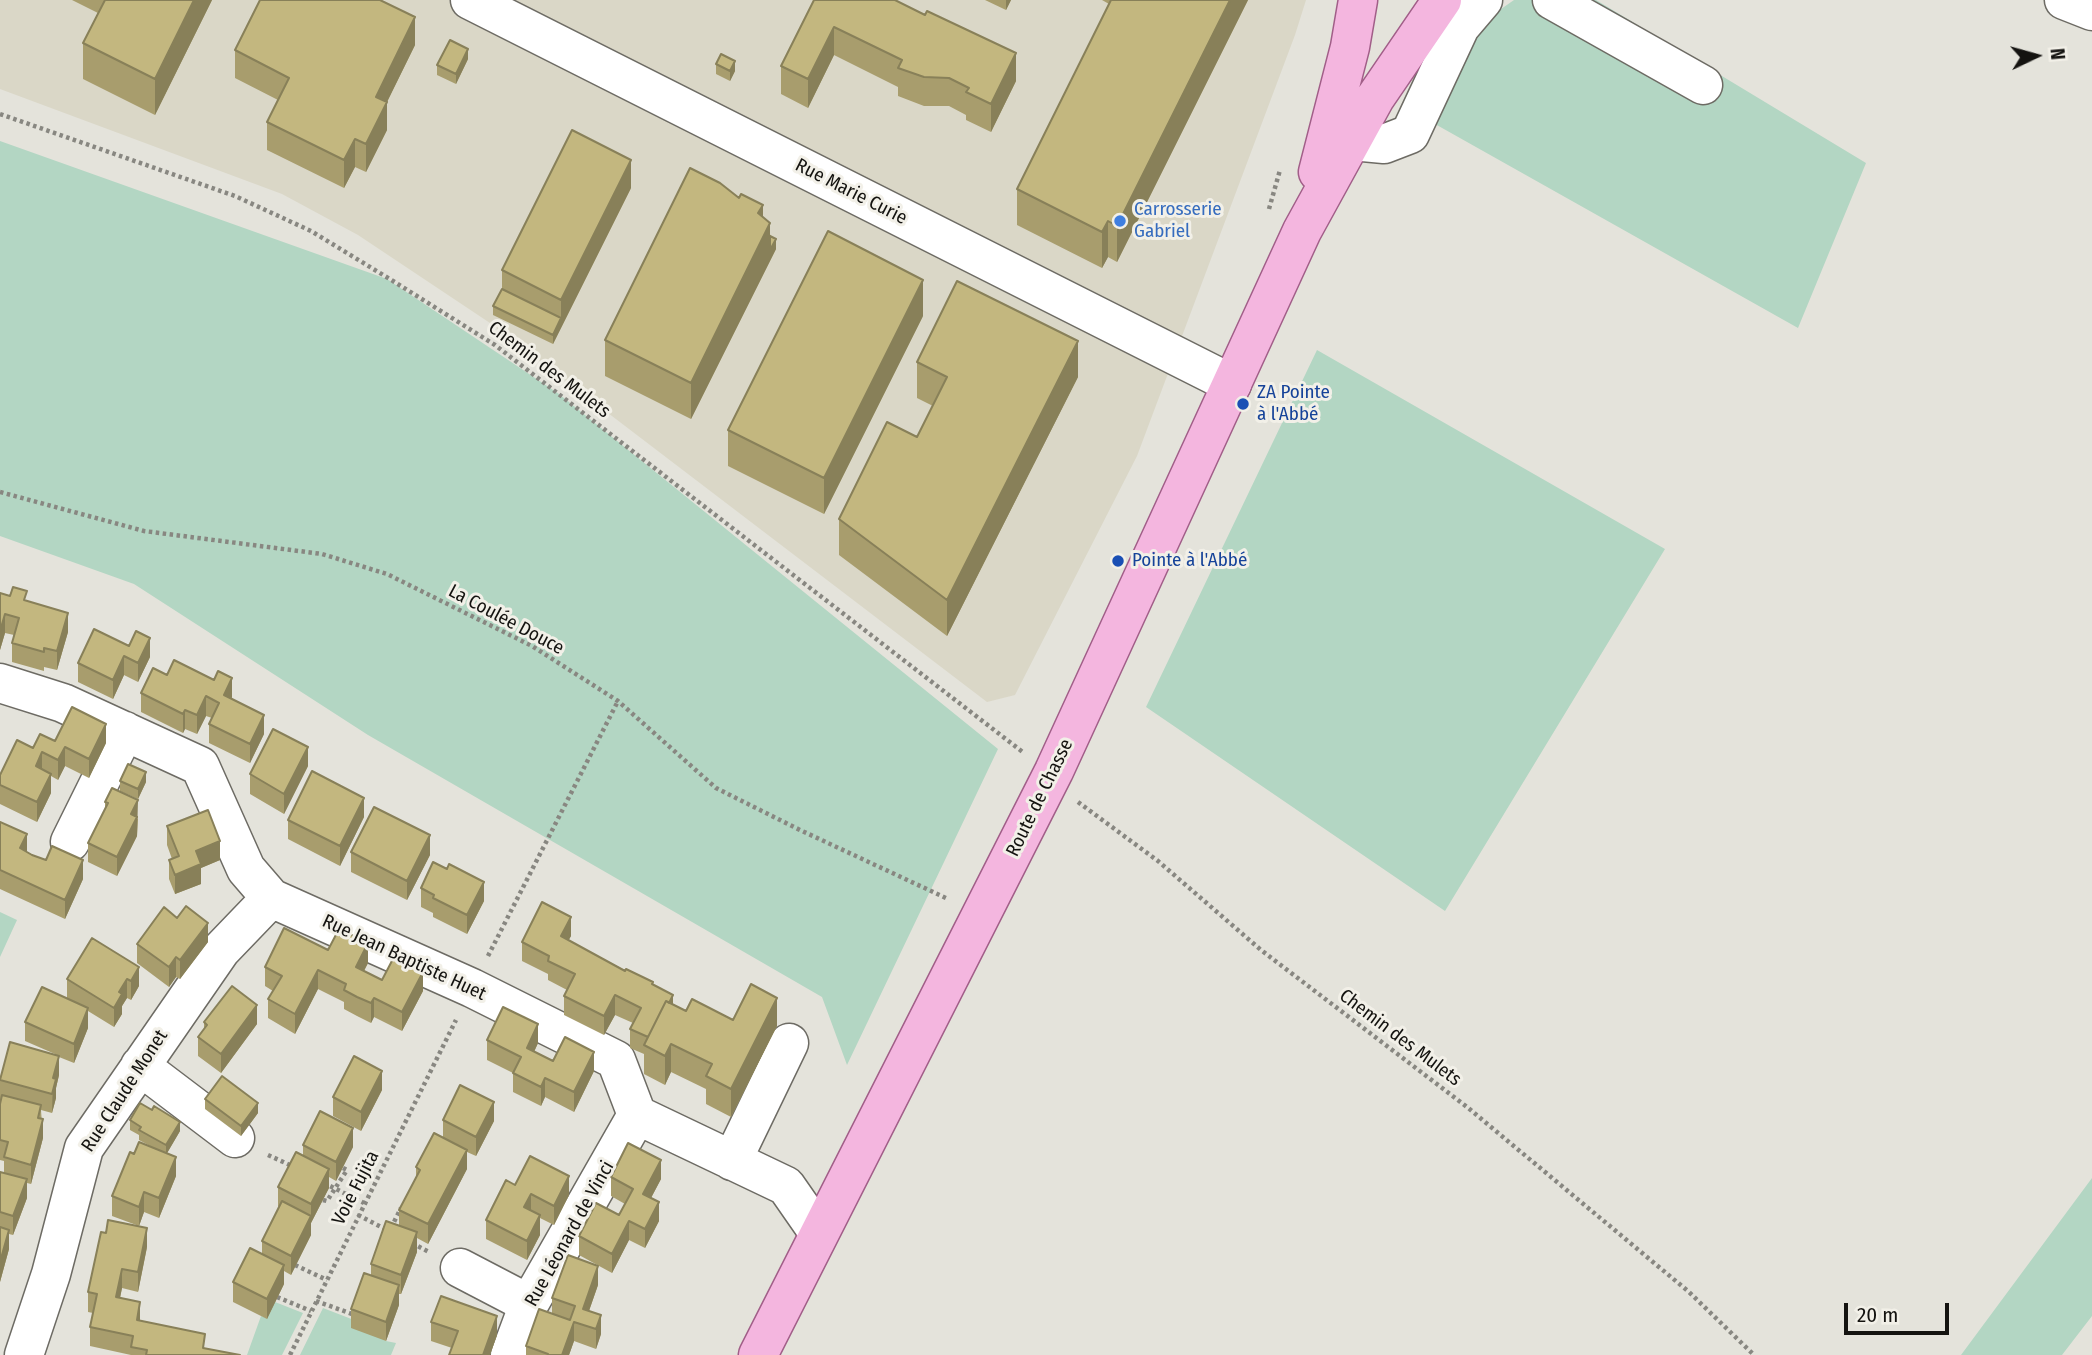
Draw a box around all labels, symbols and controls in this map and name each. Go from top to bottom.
north arrow [2001,21,2071,91]
text: N [2045,47,2069,61]
street label: Rue Marie Curie [791,154,911,230]
place label: Carrosserie Gabriel [1134,199,1222,243]
marker: Carrosserie Gabriel [1112,213,1128,229]
street label: Chemin des Mulets [483,317,615,423]
place label: ZA Pointe à l'Abbé [1257,382,1330,426]
marker: ZA Pointe à l'Abbé [1235,396,1251,412]
place label: Pointe à l'Abbé [1132,550,1247,572]
marker: Pointe à l'Abbé [1110,553,1126,569]
street label: La Coulée Douce [444,580,568,660]
street label: Route de Chasse [1002,736,1078,860]
street label: Rue Jean Baptiste Huet [318,910,490,1006]
street label: Chemin des Mulets [1334,985,1466,1091]
street label: Rue Claude Monet [77,1026,173,1156]
street label: Voie Fujita [328,1147,384,1229]
street label: Rue Léonard de Vinci [521,1157,619,1311]
scale bar [1847,1288,1952,1332]
text: 20 m [1857,1302,1898,1328]

